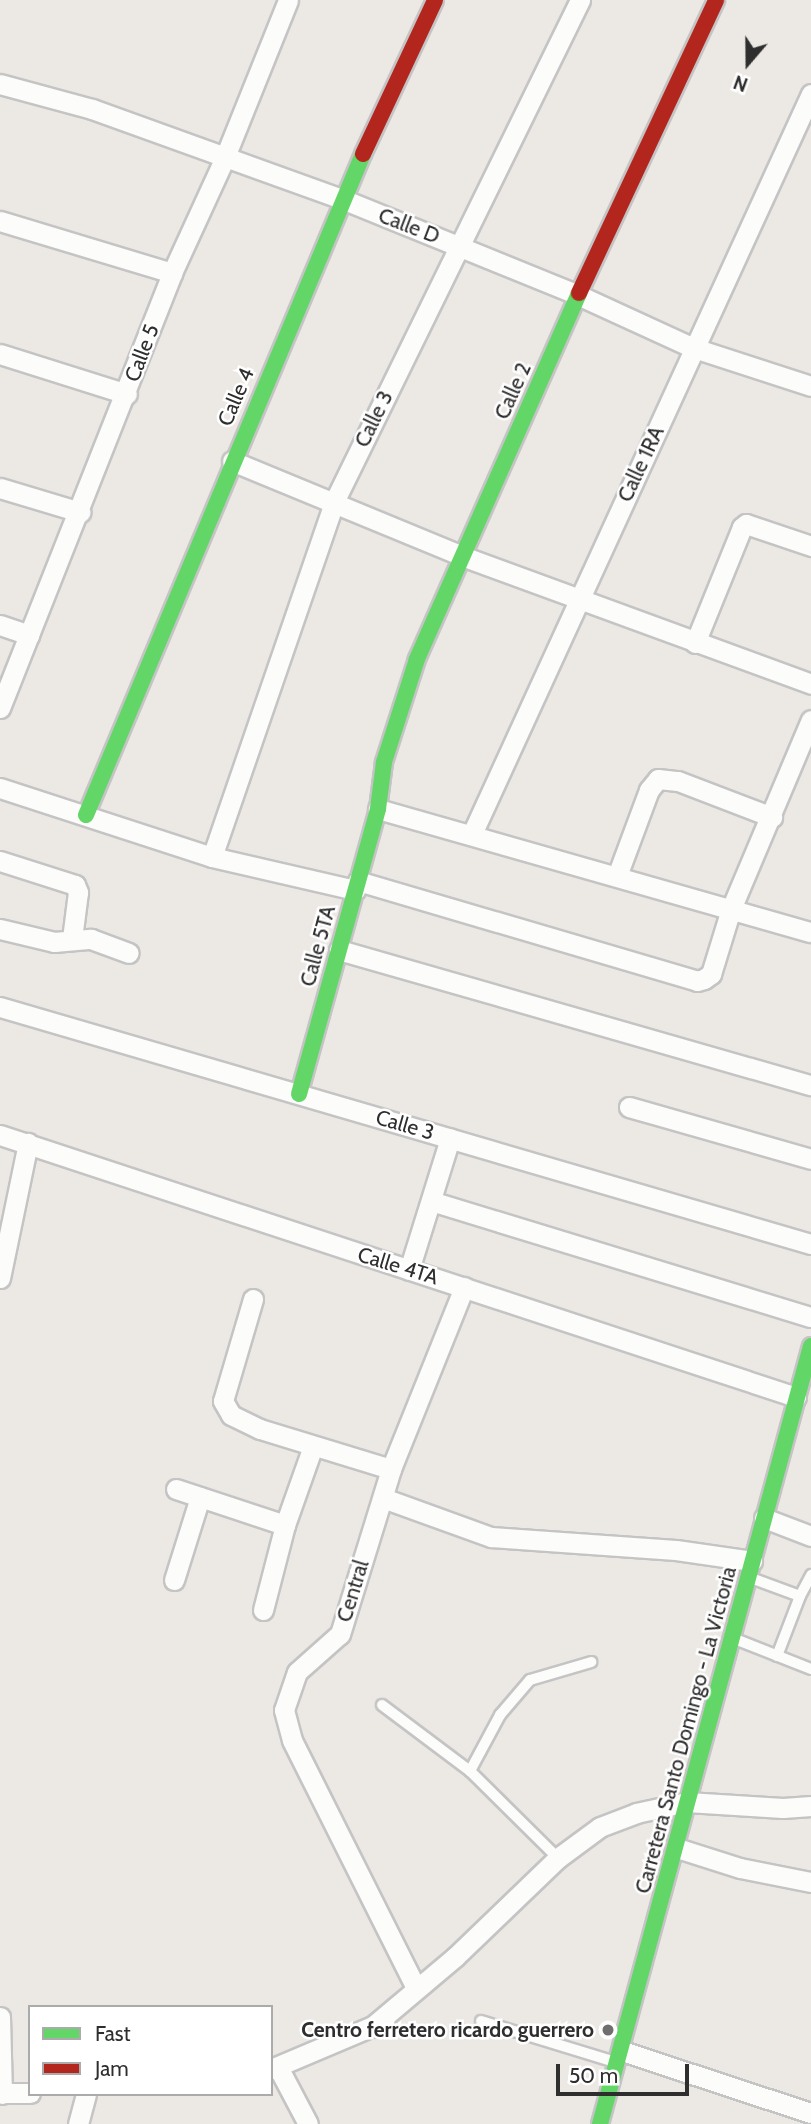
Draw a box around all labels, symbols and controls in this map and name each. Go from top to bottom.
north arrow [713,28,783,98]
text: N [730,70,751,96]
street label: Calle D [375,203,443,249]
street label: Calle 5 [120,321,164,385]
street label: Calle 2 [489,359,537,423]
street label: Calle 4 [213,364,259,430]
street label: Calle 3 [350,387,398,451]
street label: Calle 1RA [613,422,669,506]
street label: Calle 5TA [295,903,341,989]
street label: Calle 3 [373,1105,437,1145]
street label: Calle 4TA [355,1242,441,1290]
street label: Central [332,1557,374,1625]
street label: Carretera Santo Domingo - La Victoria [630,1564,742,1896]
legend [28,2005,273,2096]
place label: Centro ferretero ricardo guerrero [301,2017,594,2043]
text: Fast [95,2021,131,2046]
marker: Centro ferretero ricardo guerrero [600,2022,616,2038]
scale bar [559,2050,692,2094]
text: Jam [95,2056,129,2081]
text: 50 m [569,2063,618,2088]

